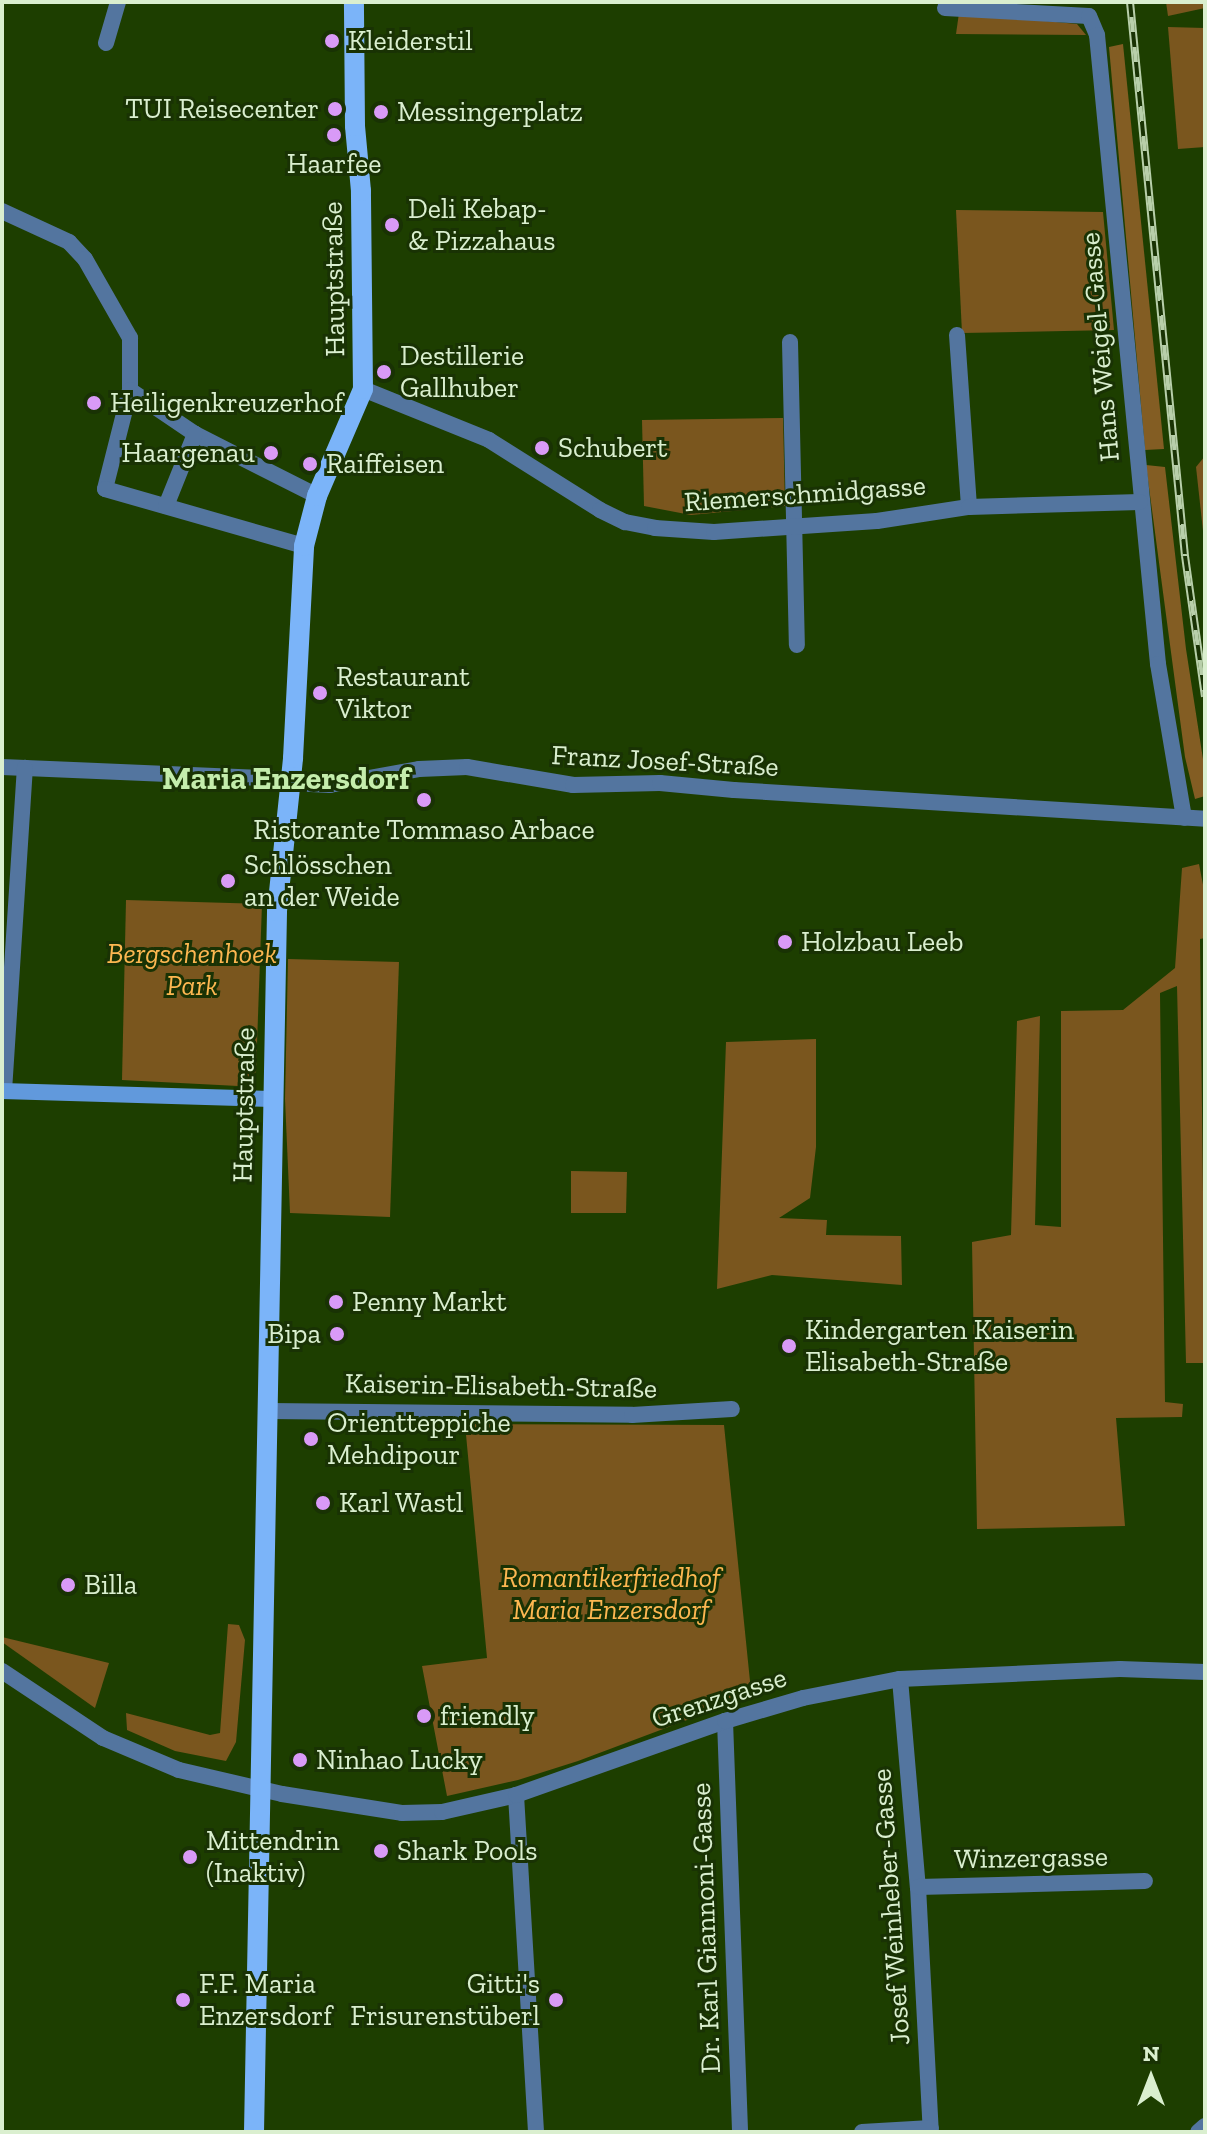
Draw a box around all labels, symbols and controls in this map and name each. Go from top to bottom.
place label: Kleiderstil [348,24,473,58]
marker: Kleiderstil [323,32,341,50]
place label: TUI Reisecenter [125,92,319,126]
place label: Messingerplatz [397,95,583,129]
marker: TUI Reisecenter [326,100,344,118]
marker: Messingerplatz [372,103,390,121]
marker: Haarfee [325,126,343,144]
place label: Haarfee [287,147,381,181]
place label: Deli Kebap- & Pizzahaus [408,192,555,258]
street label: Hauptstraße [316,201,352,357]
marker: Deli Kebap- & Pizzahaus [383,216,401,234]
street label: Hans Weigel-Gasse [1073,231,1127,463]
place label: Destillerie Gallhuber [400,339,524,405]
marker: Destillerie Gallhuber [375,363,393,381]
place label: Heiligenkreuzerhof [110,386,343,420]
marker: Heiligenkreuzerhof [85,394,103,412]
place label: Schubert [558,431,668,465]
place label: Haargenau [122,436,255,470]
marker: Schubert [533,439,551,457]
marker: Haargenau [262,444,280,462]
place label: Raiffeisen [326,447,444,481]
marker: Raiffeisen [301,455,319,473]
street label: Riemerschmidgasse [683,469,927,519]
place label: Restaurant Viktor [336,660,470,726]
marker: Restaurant Viktor [311,684,329,702]
street label: Franz Josef-Straße [550,738,780,784]
district label: Maria Enzersdorf [162,759,410,797]
marker: Ristorante Tommaso Arbace [415,791,433,809]
place label: Ristorante Tommaso Arbace [253,813,595,847]
place label: Schlösschen an der Weide [244,848,401,914]
marker: Schlösschen an der Weide [219,872,237,890]
place label: Holzbau Leeb [801,925,963,959]
marker: Holzbau Leeb [776,933,794,951]
park label: Bergschenhoek Park [107,937,277,1003]
street label: Hauptstraße [226,1027,262,1183]
place label: Penny Markt [352,1285,507,1319]
marker: Penny Markt [327,1293,345,1311]
place label: Kindergarten Kaiserin Elisabeth-Straße [805,1313,1074,1379]
place label: Bipa [267,1317,321,1351]
marker: Bipa [328,1325,346,1343]
marker: Kindergarten Kaiserin Elisabeth-Straße [780,1337,798,1355]
street label: Kaiserin-Elisabeth-Straße [345,1366,657,1406]
place label: Orientteppiche Mehdipour [327,1406,511,1472]
marker: Orientteppiche Mehdipour [302,1430,320,1448]
place label: Karl Wastl [339,1486,464,1520]
marker: Karl Wastl [314,1494,332,1512]
park label: Romantikerfriedhof Maria Enzersdorf [501,1561,721,1627]
place label: Billa [84,1568,137,1602]
marker: Billa [59,1576,77,1594]
street label: Grenzgasse [647,1660,791,1736]
place label: friendly [440,1699,534,1733]
marker: friendly [415,1707,433,1725]
place label: Ninhao Lucky [316,1743,483,1777]
marker: Ninhao Lucky [291,1751,309,1769]
street label: Josef Weinheber-Gasse [865,1767,917,2047]
street label: Dr. Karl Giannoni-Gasse [684,1782,728,2074]
place label: Mittendrin (Inaktiv) [206,1824,340,1890]
place label: Shark Pools [397,1834,538,1868]
street label: Winzergasse [954,1840,1108,1876]
marker: Shark Pools [372,1842,390,1860]
marker: Mittendrin (Inaktiv) [181,1848,199,1866]
place label: F.F. Maria Enzersdorf [199,1967,332,2033]
place label: Gitti's Frisurenstüberl [350,1967,540,2033]
marker: F.F. Maria Enzersdorf [174,1991,192,2009]
marker: Gitti's Frisurenstüberl [547,1991,565,2009]
north arrow [1111,2038,1191,2118]
text: N [1143,2040,1159,2067]

